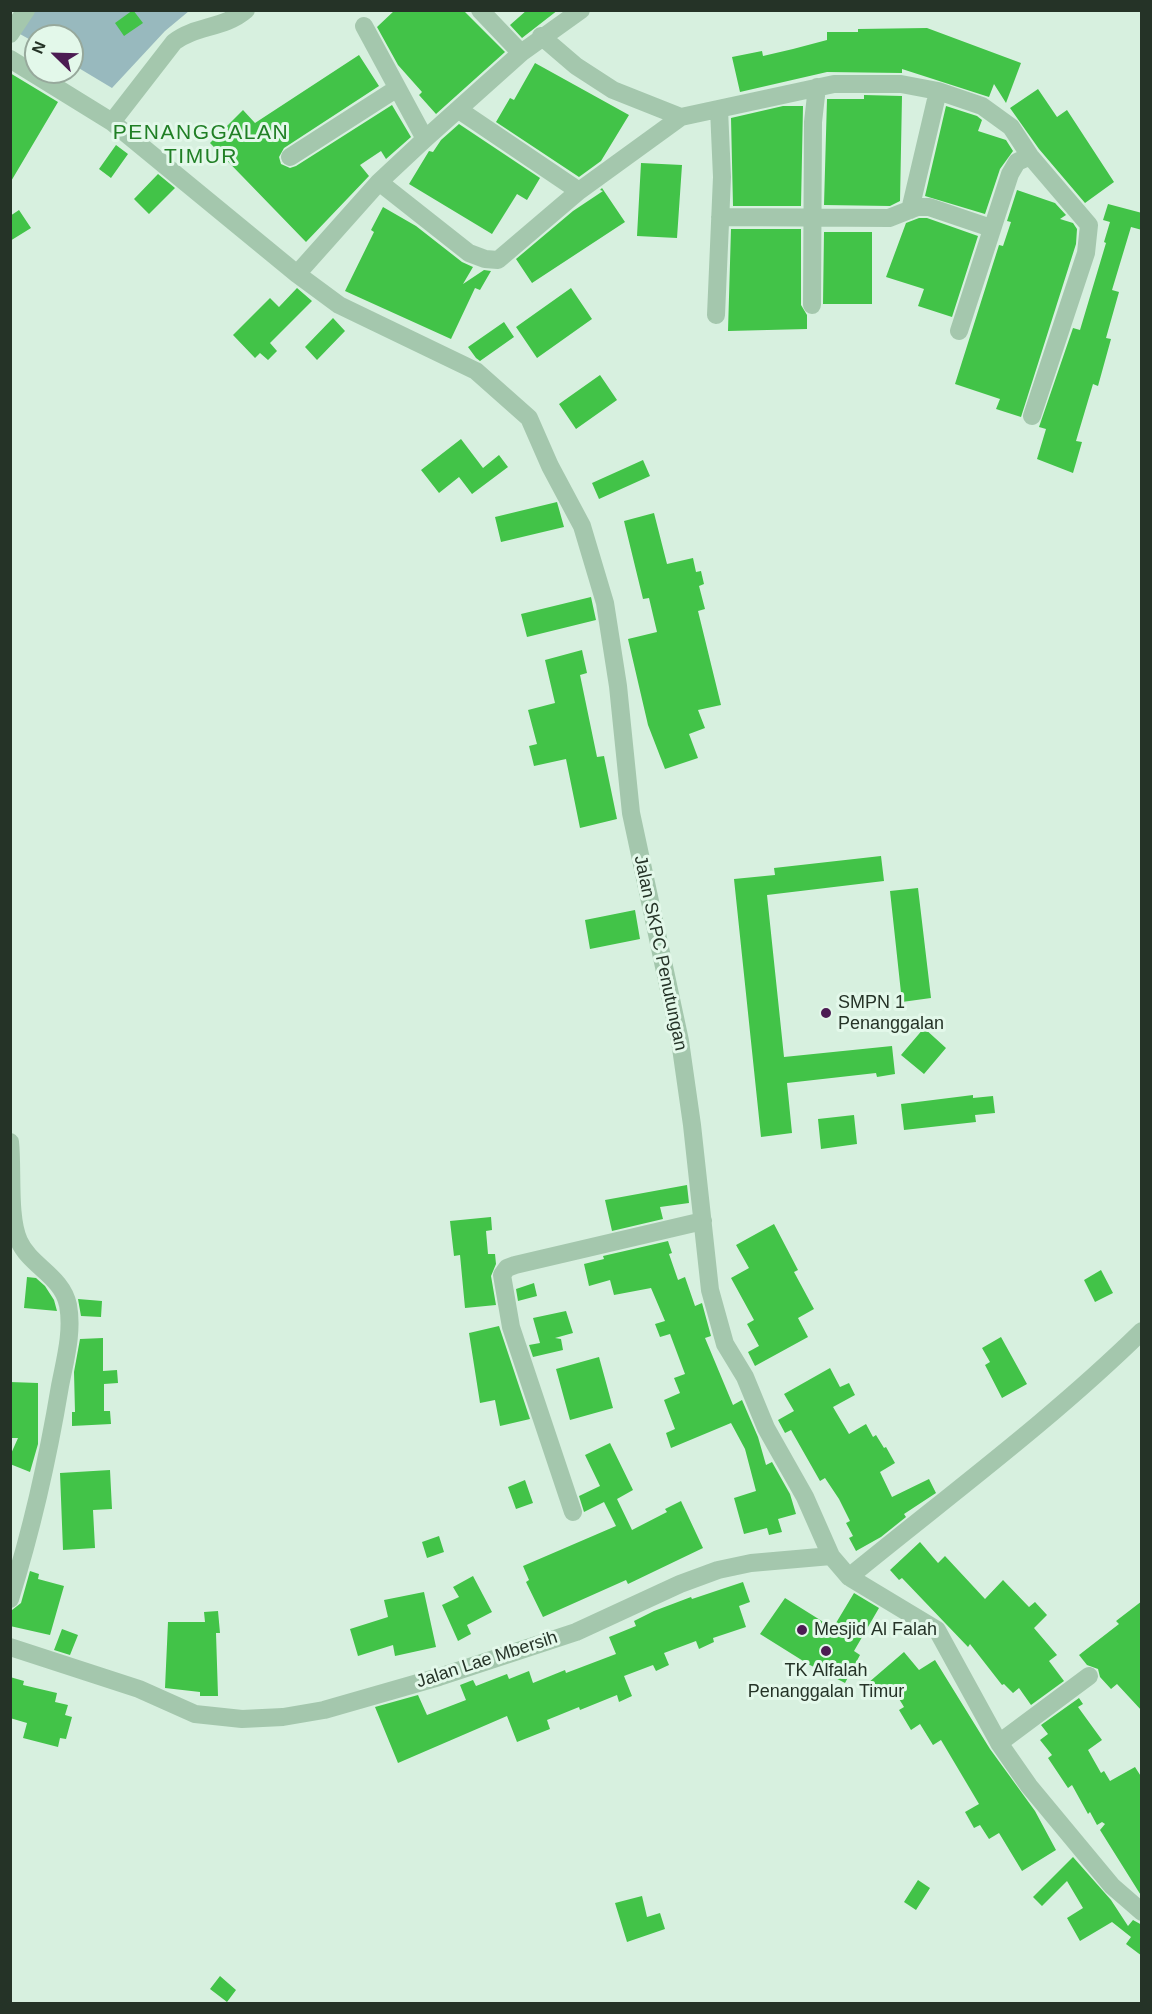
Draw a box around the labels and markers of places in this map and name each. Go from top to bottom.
place label: SMPN 1 Penanggalan [838,992,944,1034]
marker: SMPN 1 Penanggalan [819,1006,833,1020]
place label: Mesjid Al Falah [814,1619,937,1641]
marker: Mesjid Al Falah [795,1623,809,1637]
marker: TK Alfalah Penanggalan Timur [819,1644,833,1658]
place label: TK Alfalah Penanggalan Timur [748,1660,904,1702]

